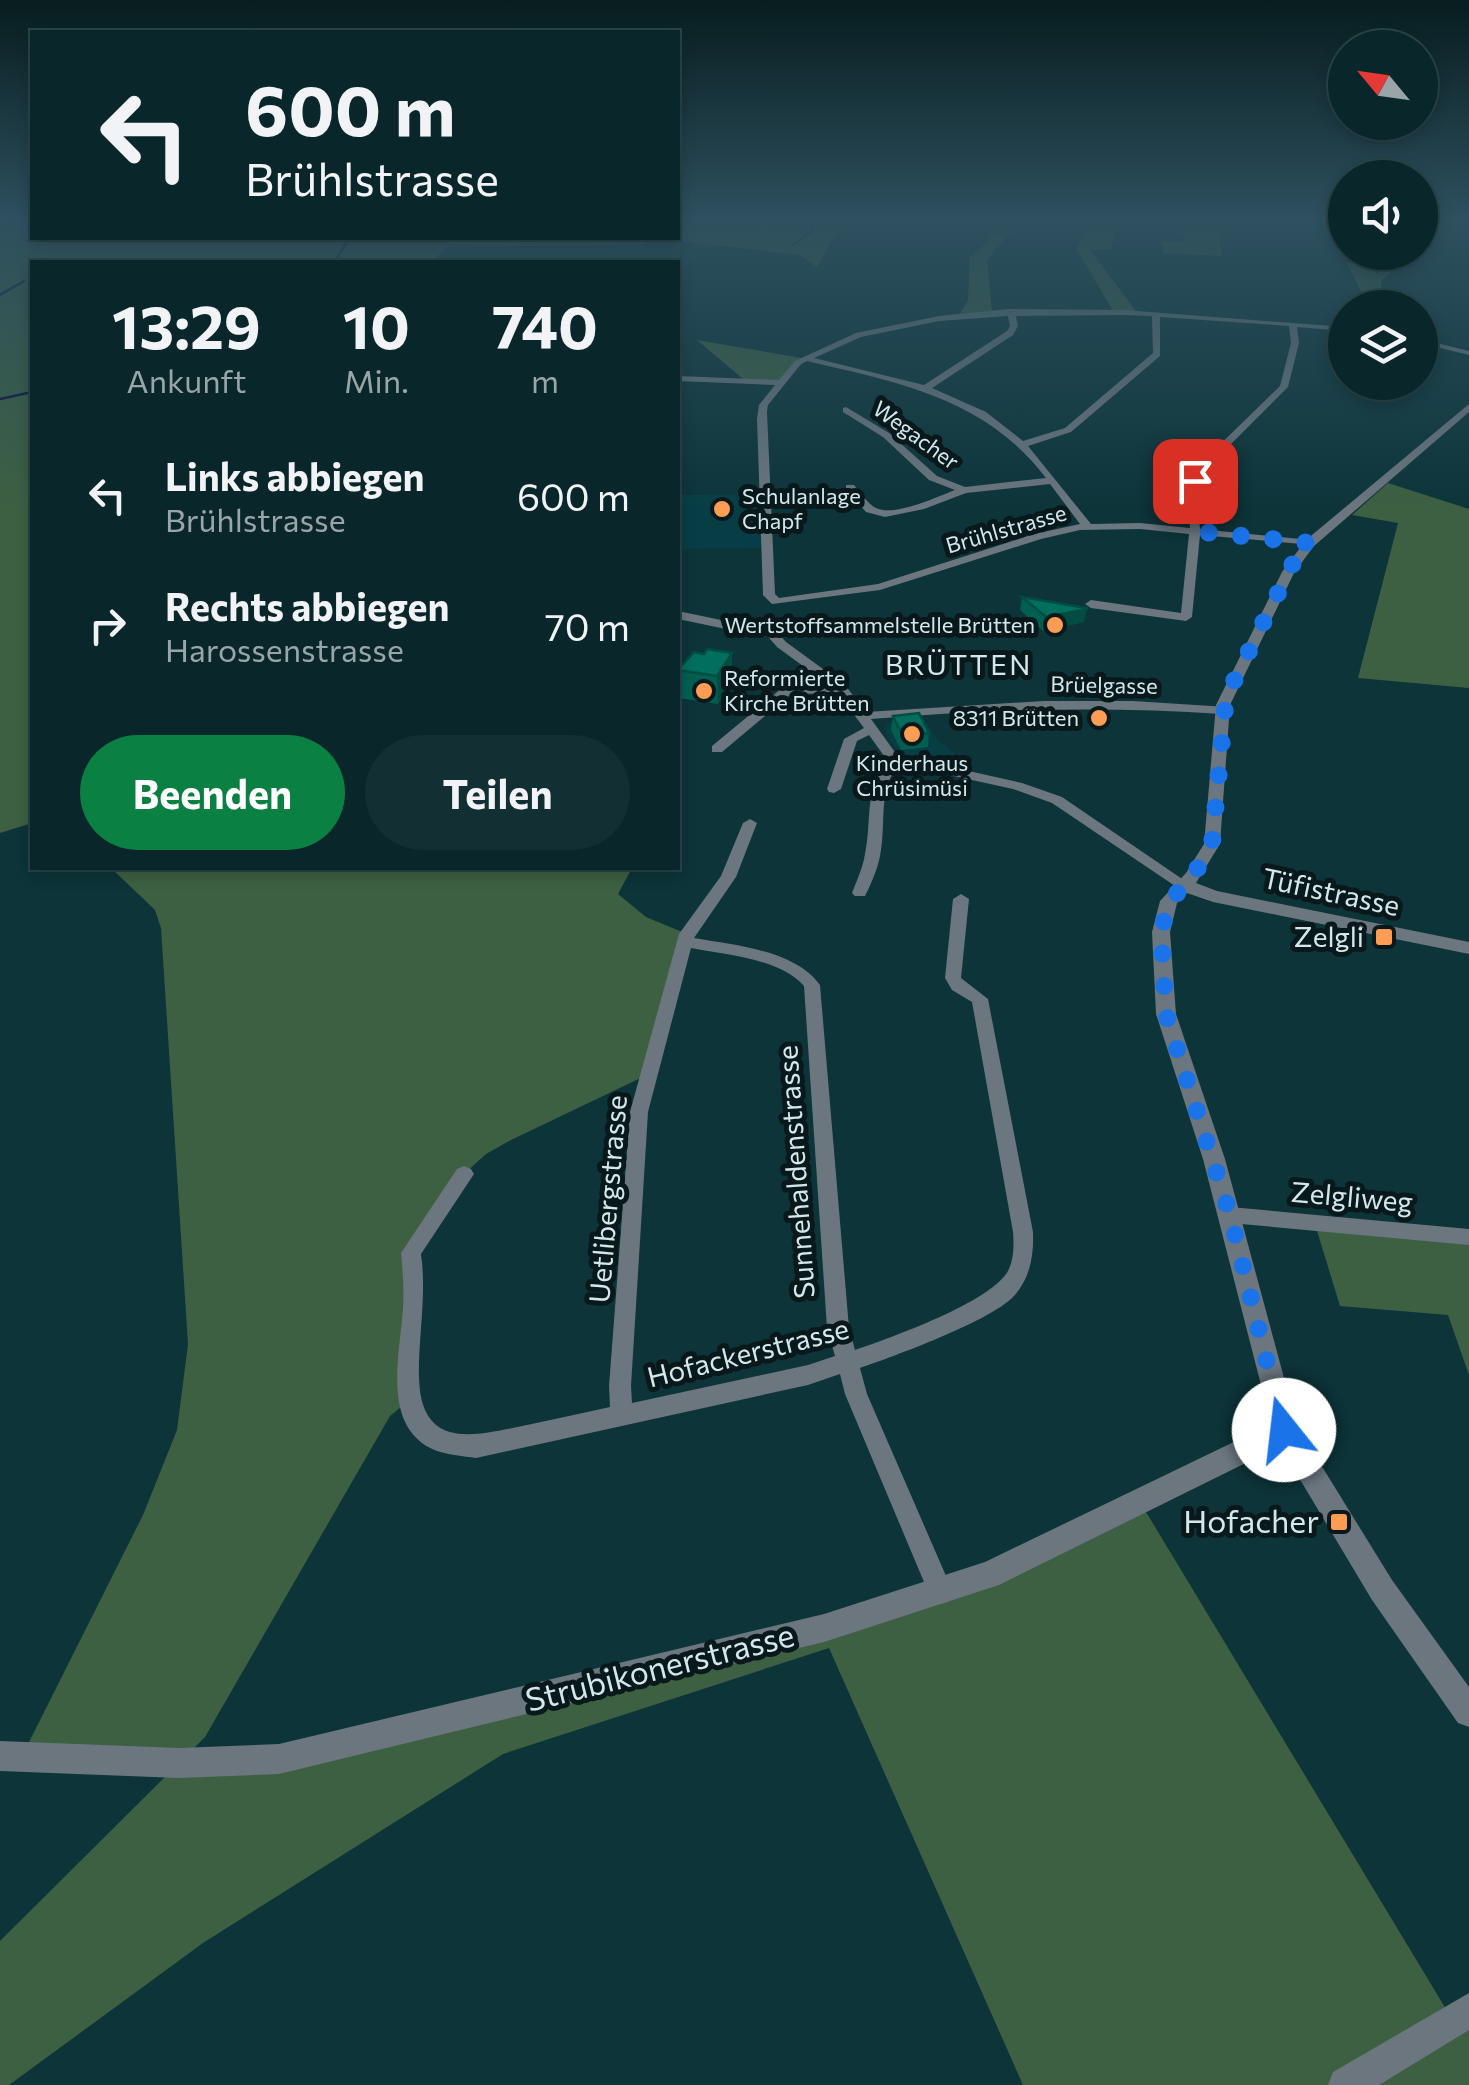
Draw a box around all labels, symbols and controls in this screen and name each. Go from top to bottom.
north arrow [1328,30,1438,140]
map controls [1328,30,1438,400]
text: 600 m [245,65,456,150]
icon: left [80,70,210,200]
text: Brühlstrasse [245,150,499,205]
button: sound [1328,160,1438,270]
text: 13:29 [112,288,261,361]
text: 10 [343,288,410,361]
text: 740 [492,288,598,361]
button: layers [1328,290,1438,400]
text: Ankunft [127,360,246,400]
text: Min. [344,360,409,400]
text: m [531,360,559,400]
street label: Wegacher [868,394,965,475]
pin [1153,439,1238,524]
text: Links abbiegen [165,452,425,499]
icon: arrive [1168,454,1223,509]
icon: left [80,468,135,523]
text: 600 m [517,472,630,519]
place label: Schulanlage Chapf [742,482,861,534]
marker: Schulanlage Chapf [711,498,733,520]
street label: Brühlstrasse [942,498,1069,559]
text: Brühlstrasse [165,499,346,539]
text: Rechts abbiegen [165,582,449,629]
icon: right [80,598,135,653]
text: 70 m [545,602,630,649]
place label: Wertstoffsammelstelle Brütten [724,611,1035,638]
marker: Wertstoffsammelstelle Brütten [1044,614,1066,636]
text: Harossenstrasse [165,629,404,669]
district label: BRÜTTEN [885,647,1033,681]
place label: Reformierte Kirche Brütten [724,664,870,716]
street label: Brüelgasse [1050,670,1158,699]
marker: Reformierte Kirche Brütten [693,680,715,702]
place label: 8311 Brütten [953,704,1079,731]
marker: 8311 Brütten [1088,707,1110,729]
marker: Kinderhaus Chrüsimüsi [901,723,923,745]
button: Beenden [80,735,345,850]
button: Teilen [365,735,630,850]
place label: Kinderhaus Chrüsimüsi [856,749,968,801]
street label: Tüfistrasse [1259,860,1403,922]
place label: Zelgli [1294,919,1364,953]
marker: Zelgli [1373,926,1395,948]
street label: Sunnehaldenstrasse [769,1044,821,1300]
street label: Uetlibergstrasse [581,1094,633,1304]
street label: Zelgliweg [1290,1174,1414,1218]
street label: Hofackerstrasse [643,1311,852,1394]
position arrow [1232,1378,1336,1482]
place label: Hofacher [1183,1500,1319,1540]
marker: Hofacher [1328,1511,1350,1533]
street label: Strubikonerstrasse [521,1613,798,1719]

